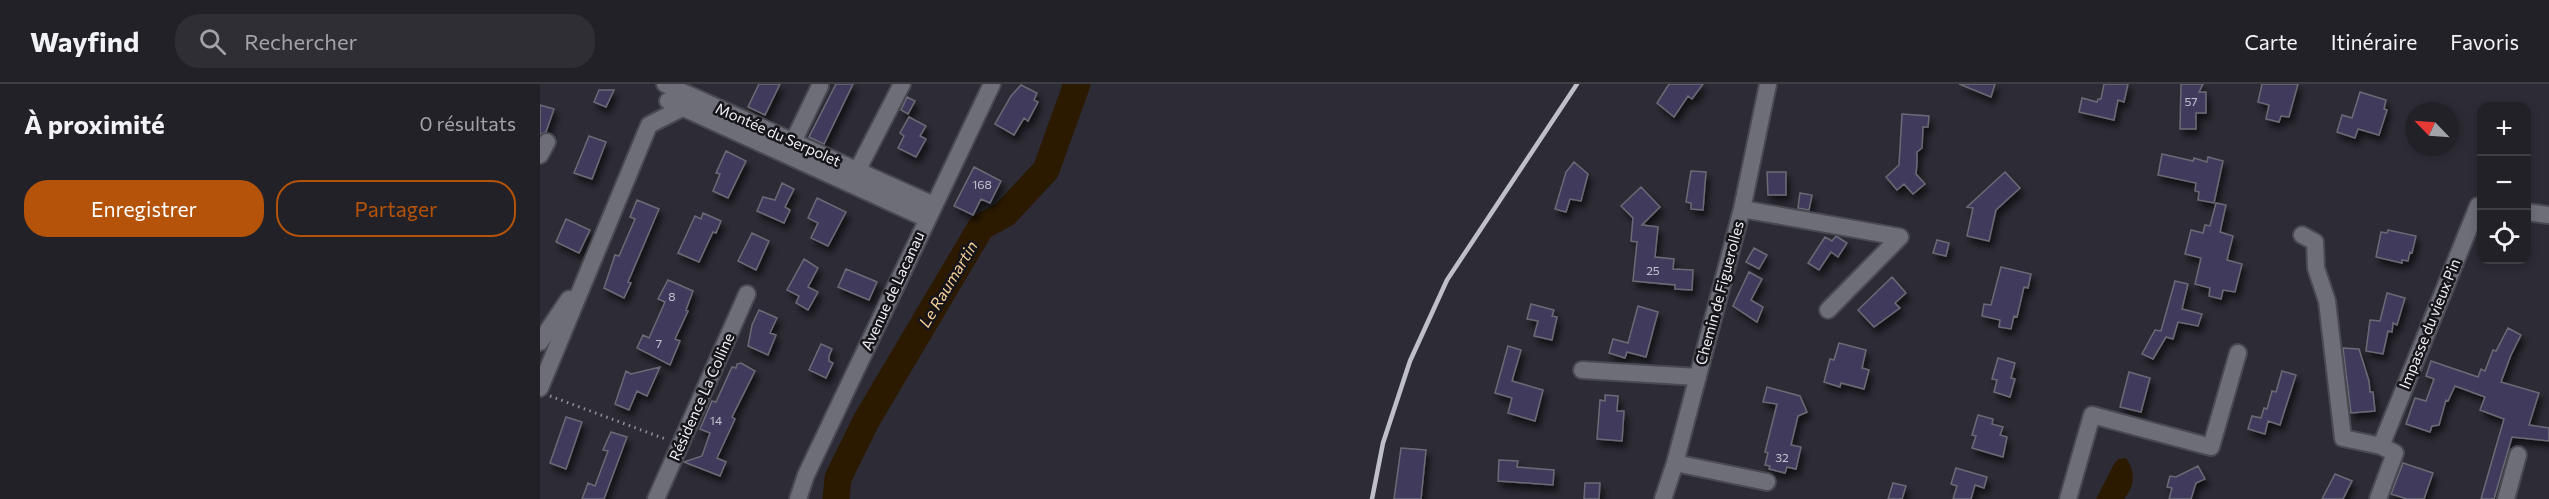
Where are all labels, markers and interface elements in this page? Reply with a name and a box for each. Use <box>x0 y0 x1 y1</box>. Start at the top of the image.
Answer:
search box <box>175 14 595 68</box>
text: Wayfind <box>30 24 139 58</box>
icon: search <box>196 25 229 58</box>
text: Rechercher <box>244 28 357 55</box>
text: Carte <box>2244 29 2298 54</box>
text: Itinéraire <box>2331 29 2417 54</box>
text: Favoris <box>2450 29 2519 54</box>
house number: 57 <box>2184 94 2198 108</box>
street label: Montée du Serpolet <box>713 98 844 170</box>
north arrow <box>2405 102 2459 156</box>
map controls <box>2477 102 2531 264</box>
button: + <box>2477 102 2531 156</box>
text: À proximité <box>24 108 165 139</box>
text: 0 résultats <box>420 111 516 135</box>
button: − <box>2477 156 2531 210</box>
house number: 168 <box>972 177 992 191</box>
button: Enregistrer <box>24 180 264 237</box>
button: Partager <box>276 180 516 237</box>
button: locate <box>2477 210 2531 264</box>
street label: Chemin de Figuerolles <box>1691 218 1747 367</box>
street label: Avenue de Lacanau <box>857 228 927 353</box>
water label: Le Raumartin <box>914 237 981 330</box>
street label: Impasse du vieux Pin <box>2395 256 2463 391</box>
house number: 25 <box>1646 263 1660 277</box>
house number: 8 <box>668 289 676 303</box>
street label: Résidence La Colline <box>665 330 737 463</box>
house number: 7 <box>656 336 662 350</box>
house number: 14 <box>710 413 722 427</box>
house number: 32 <box>1775 450 1789 464</box>

